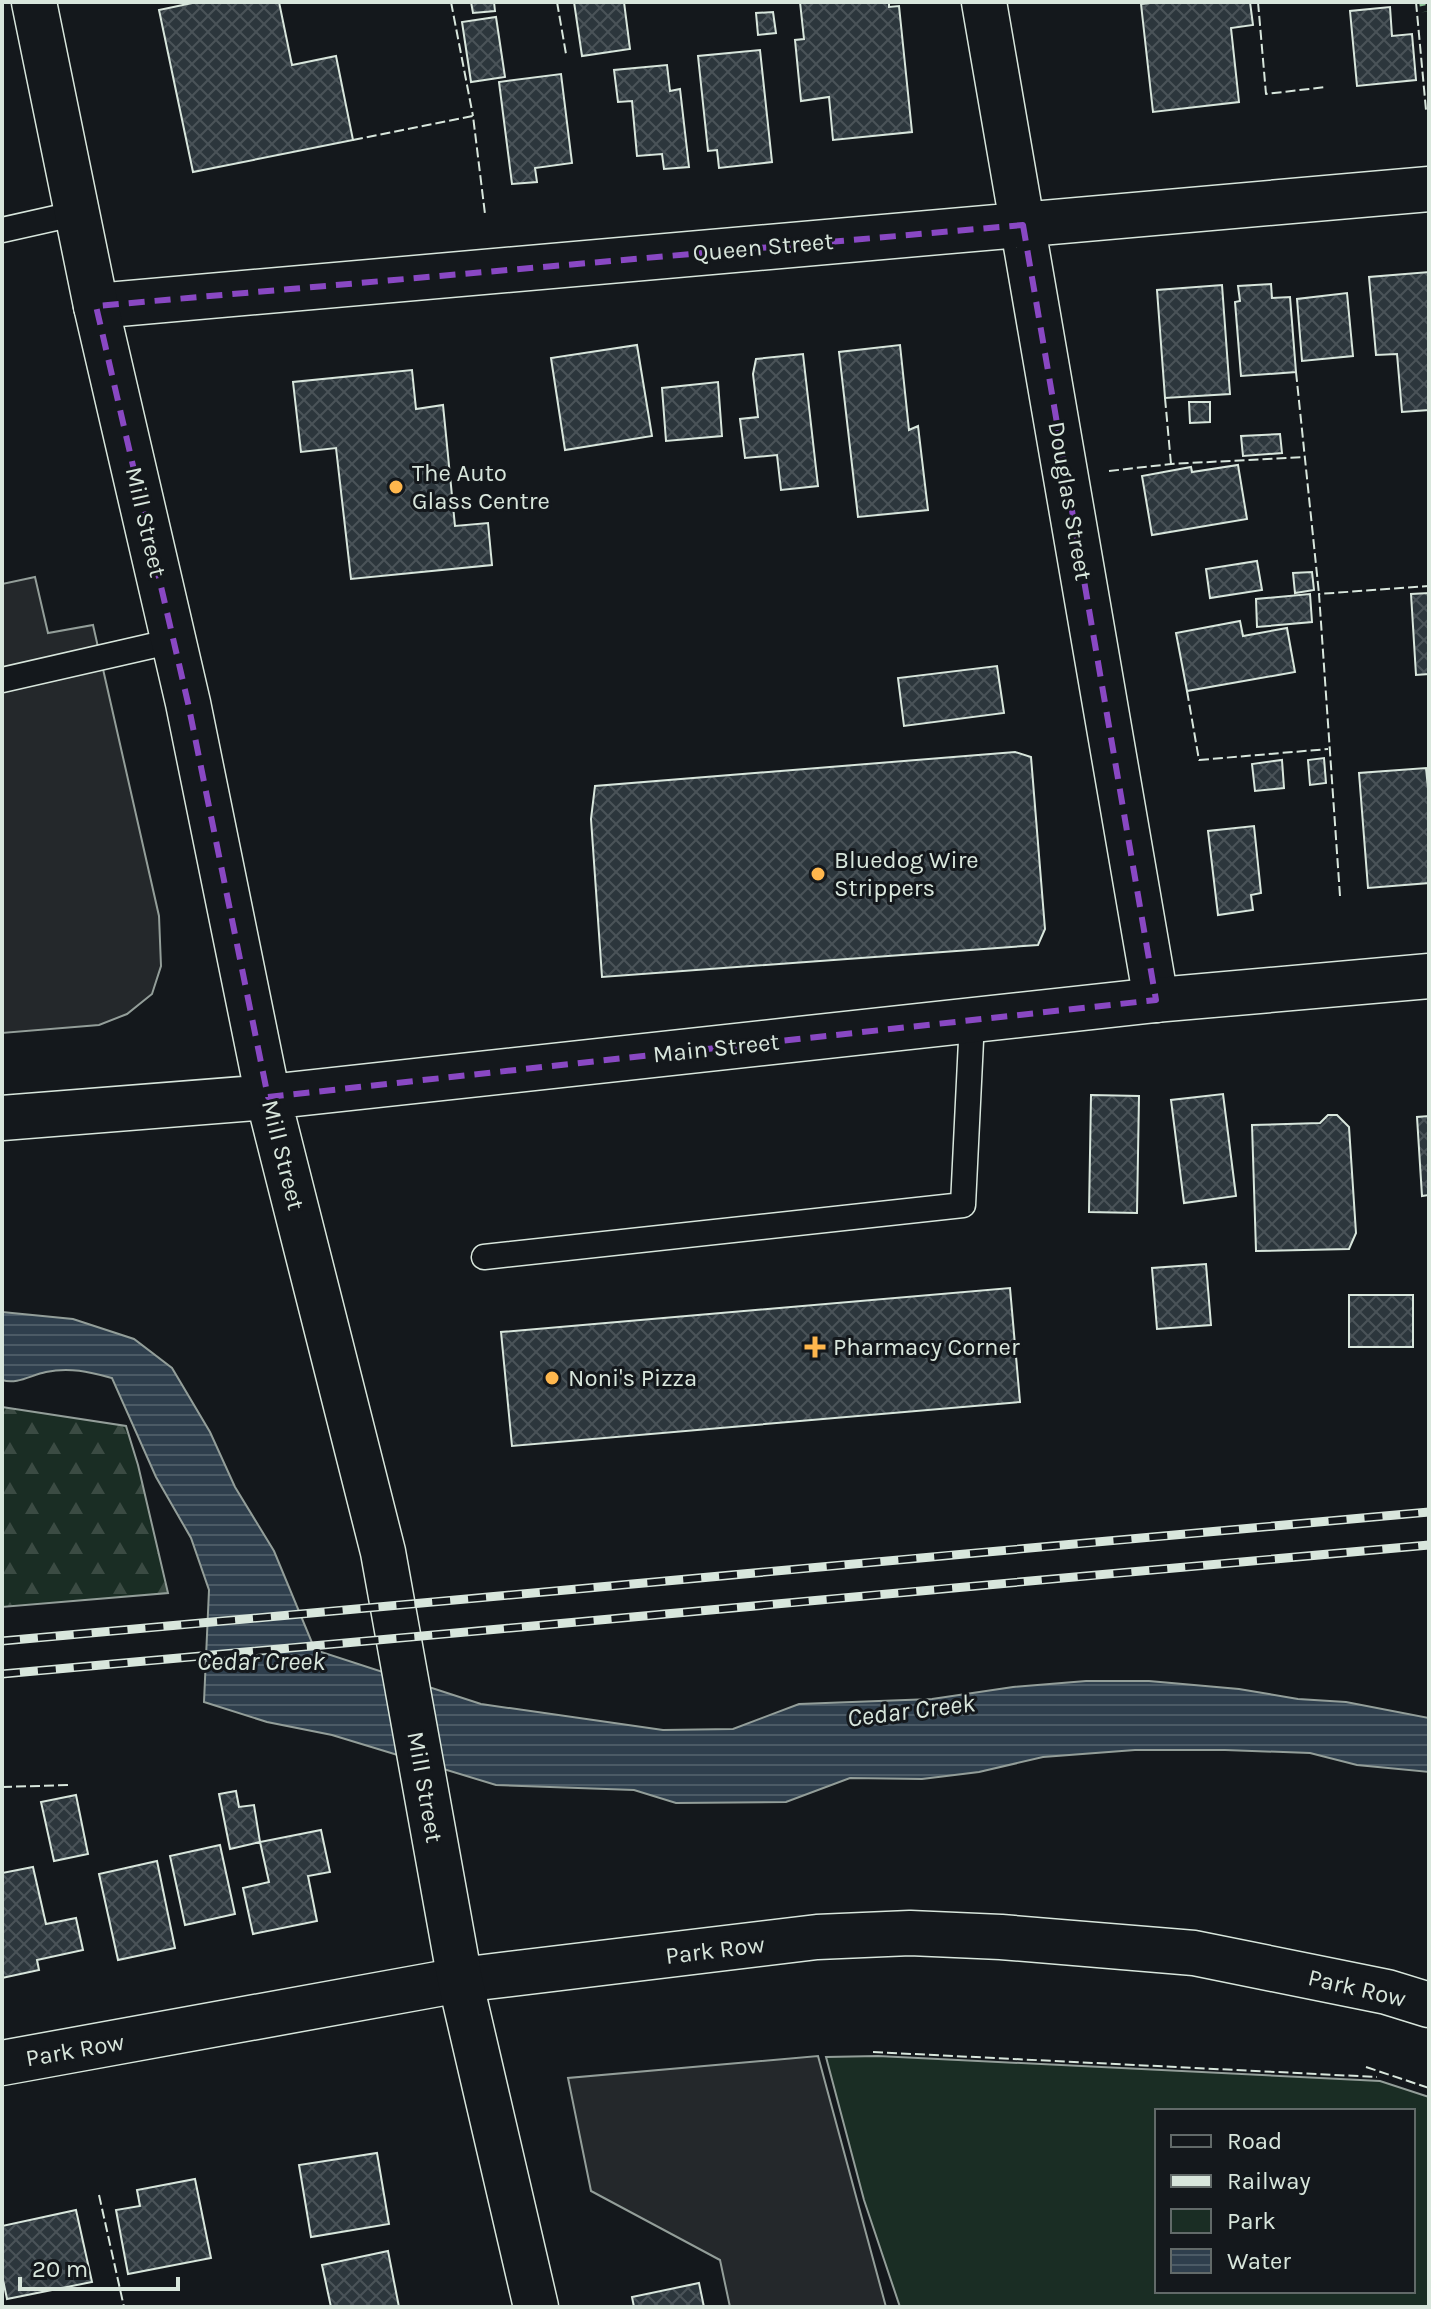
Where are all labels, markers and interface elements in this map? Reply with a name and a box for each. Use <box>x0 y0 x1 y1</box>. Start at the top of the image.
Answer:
street label: Queen Street <box>692 227 834 267</box>
street label: Douglas Street <box>1042 419 1098 583</box>
place label: The Auto Glass Centre <box>412 459 550 515</box>
street label: Mill Street <box>120 464 172 580</box>
marker: The Auto Glass Centre <box>387 478 405 496</box>
place label: Bluedog Wire Strippers <box>834 846 979 902</box>
marker: Bluedog Wire Strippers <box>809 865 827 883</box>
street label: Main Street <box>652 1027 780 1069</box>
street label: Mill Street <box>256 1097 310 1213</box>
place label: Pharmacy Corner <box>833 1333 1020 1361</box>
marker: Pharmacy Corner <box>804 1336 826 1358</box>
place label: Noni's Pizza <box>568 1364 697 1392</box>
marker: Noni's Pizza <box>543 1369 561 1387</box>
water label: Cedar Creek <box>197 1646 326 1677</box>
water label: Cedar Creek <box>845 1687 977 1734</box>
street label: Mill Street <box>401 1729 449 1845</box>
street label: Park Row <box>664 1930 766 1970</box>
street label: Park Row <box>1305 1963 1409 2013</box>
street label: Park Row <box>24 2028 126 2072</box>
legend <box>1155 2109 1415 2293</box>
text: Road <box>1227 2127 1282 2155</box>
text: Railway <box>1227 2167 1311 2195</box>
text: Park <box>1227 2207 1276 2235</box>
scale bar <box>20 2241 178 2291</box>
text: Water <box>1227 2247 1291 2275</box>
text: 20 m <box>32 2255 88 2283</box>

